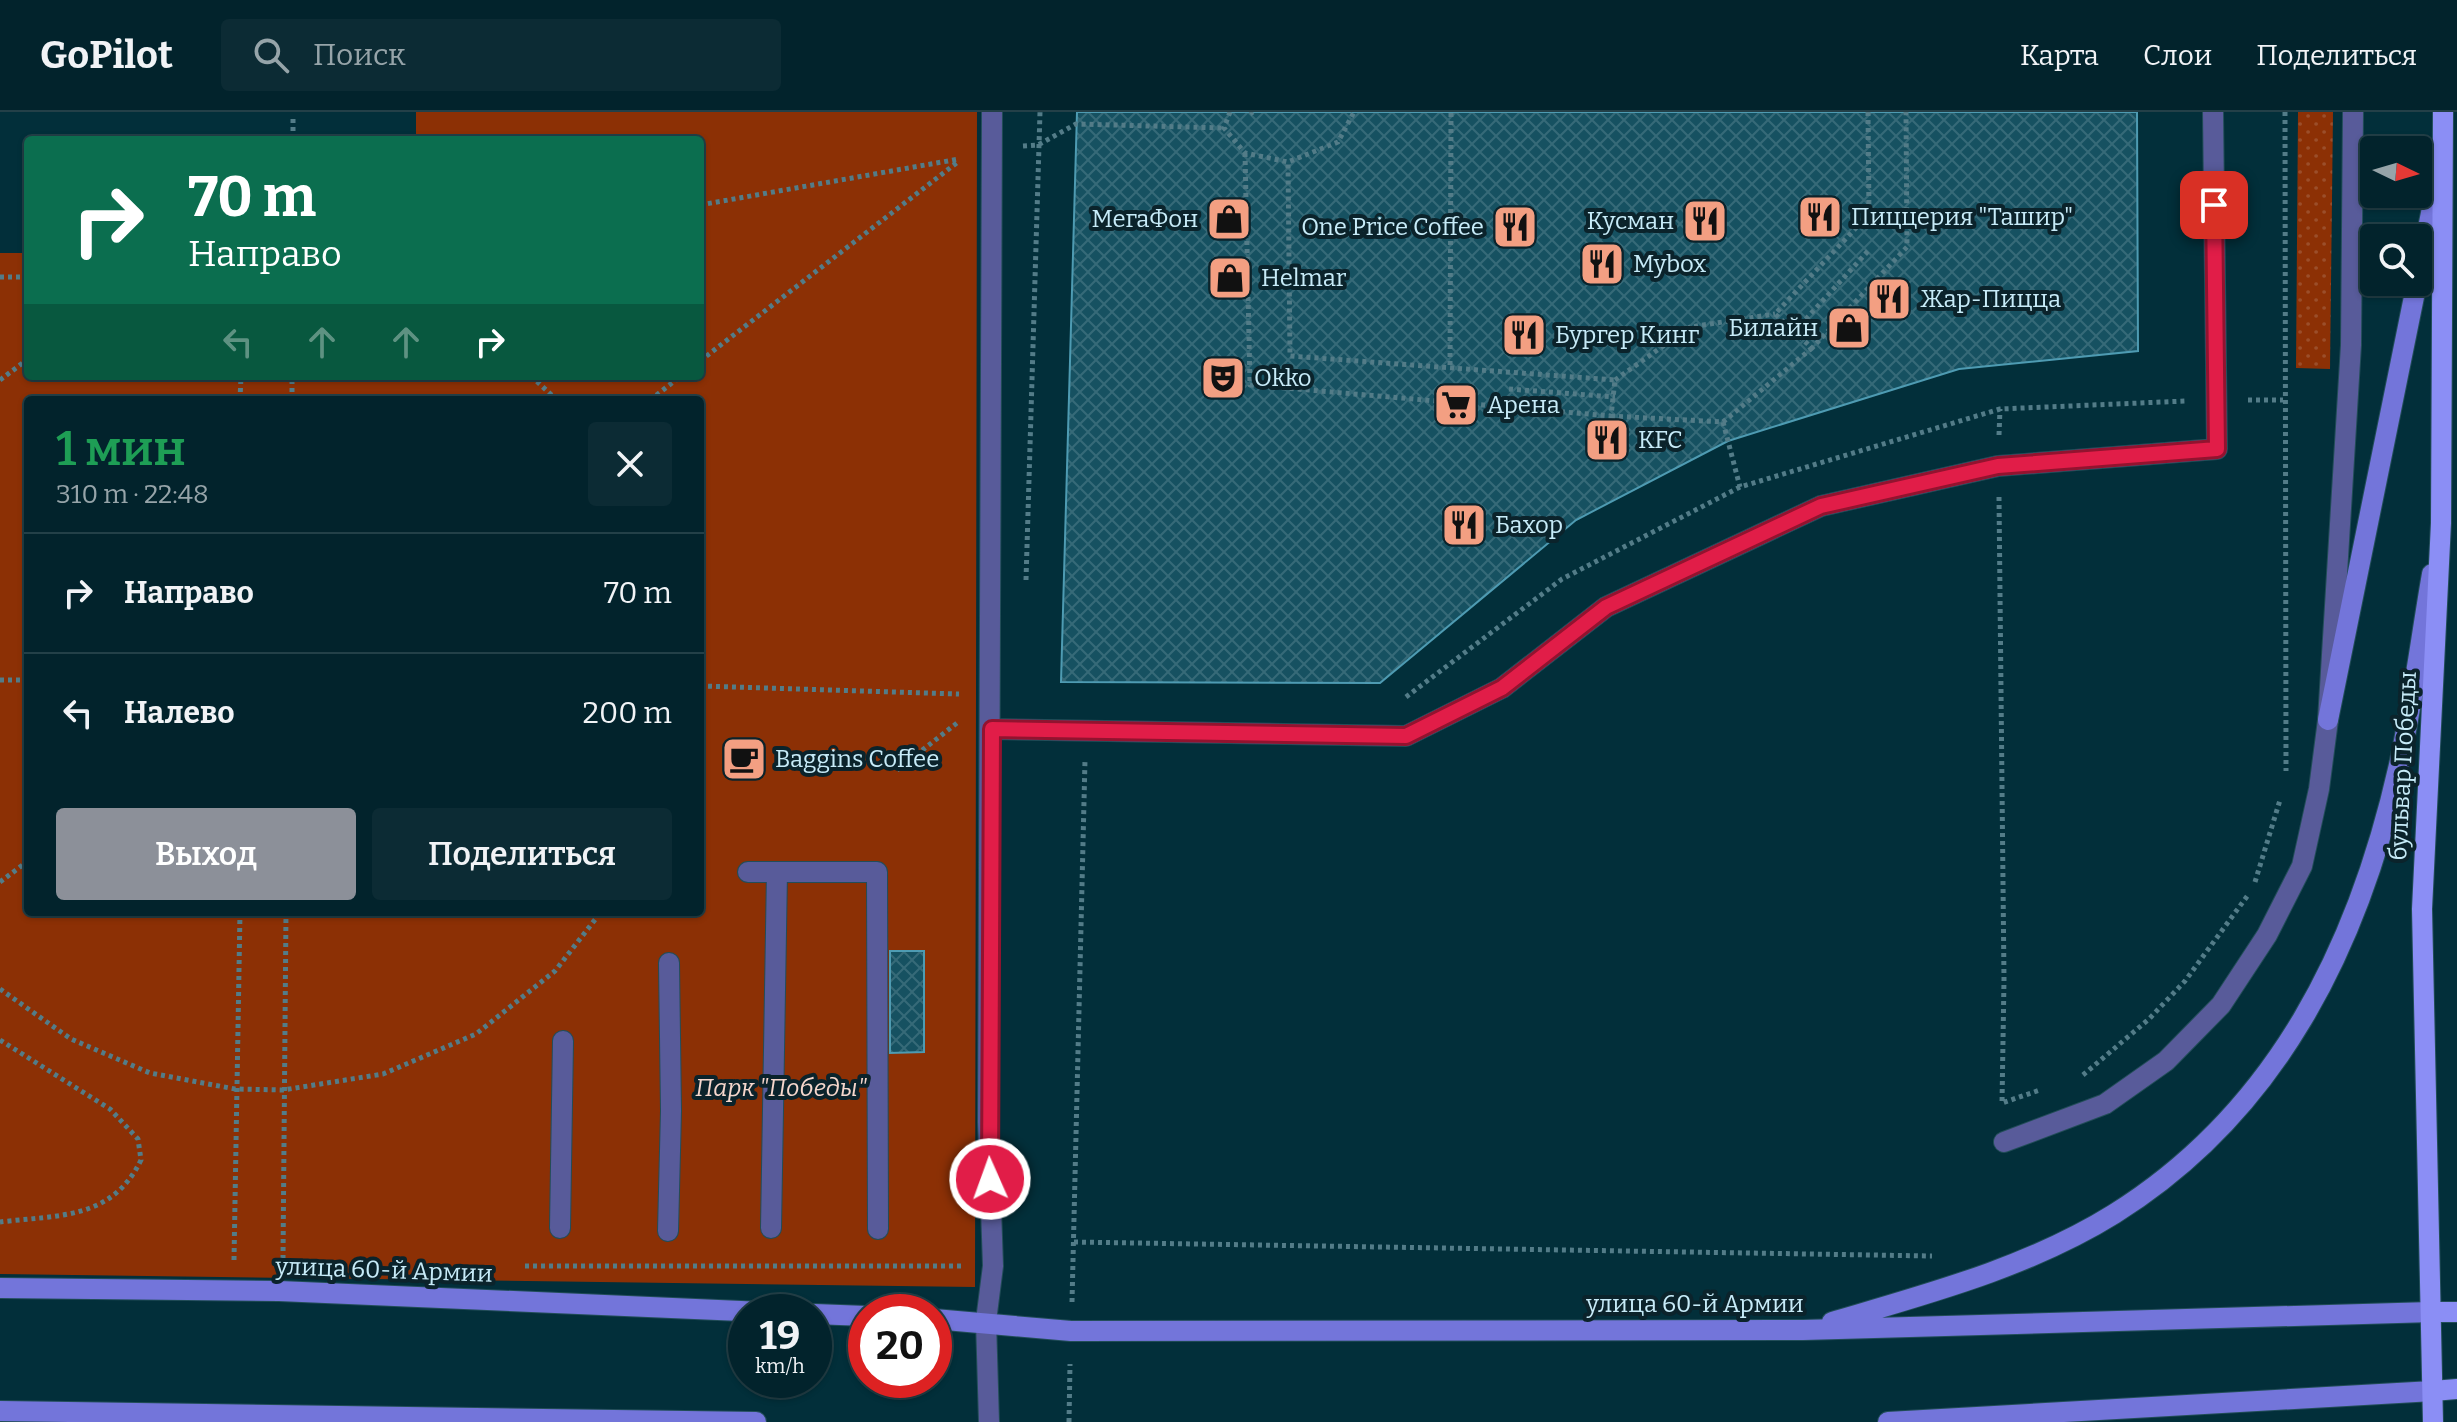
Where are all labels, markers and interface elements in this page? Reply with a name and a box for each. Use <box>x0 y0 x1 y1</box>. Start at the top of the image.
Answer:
search box <box>221 19 781 91</box>
text: GoPilot <box>40 32 173 78</box>
icon: search <box>249 33 293 77</box>
text: Поиск <box>313 37 406 73</box>
text: Карта <box>2020 39 2099 72</box>
text: Слои <box>2143 39 2212 72</box>
text: Поделиться <box>2256 39 2417 72</box>
north arrow <box>2360 136 2432 208</box>
map controls <box>2360 136 2432 296</box>
text: 70 m <box>188 164 316 231</box>
icon: right <box>56 168 160 272</box>
pin <box>2180 171 2248 239</box>
icon: arrive <box>2192 183 2236 227</box>
restaurant icon: Пиццерия "Ташир" <box>1796 193 1844 241</box>
shop icon: МегаФон <box>1205 195 1253 243</box>
restaurant icon: Кусман <box>1681 197 1729 245</box>
restaurant icon: One Price Coffee <box>1491 203 1539 251</box>
place label: Пиццерия "Ташир" <box>1851 203 2073 231</box>
place label: МегаФон <box>1091 205 1198 233</box>
place label: Кусман <box>1587 207 1674 235</box>
place label: One Price Coffee <box>1301 213 1484 241</box>
button: search <box>2360 224 2432 296</box>
text: Направо <box>188 232 342 276</box>
restaurant icon: Mybox <box>1578 240 1626 288</box>
place label: Mybox <box>1633 250 1706 278</box>
shop icon: Helmar <box>1206 254 1254 302</box>
place label: Helmar <box>1261 264 1347 292</box>
restaurant icon: Жар-Пицца <box>1865 275 1913 323</box>
place label: Жар-Пицца <box>1920 285 2061 313</box>
shop icon: Билайн <box>1825 304 1873 352</box>
restaurant icon: Бургер Кинг <box>1500 311 1548 359</box>
place label: Билайн <box>1728 314 1818 342</box>
icon: left <box>216 320 260 364</box>
icon: ahead <box>300 320 344 364</box>
icon: ahead <box>384 320 428 364</box>
icon: right <box>468 320 512 364</box>
place label: Бургер Кинг <box>1555 321 1700 349</box>
theatre icon: Okko <box>1199 354 1247 402</box>
place label: Okko <box>1254 364 1312 392</box>
supermarket icon: Арена <box>1432 381 1480 429</box>
place label: Арена <box>1487 391 1560 419</box>
restaurant icon: KFC <box>1583 416 1631 464</box>
text: 1 мин <box>56 420 186 478</box>
button: close <box>588 422 672 506</box>
place label: KFC <box>1638 426 1683 454</box>
text: 310 m · 22:48 <box>56 479 209 510</box>
restaurant icon: Бахор <box>1440 501 1488 549</box>
place label: Бахор <box>1495 511 1563 539</box>
icon: right <box>56 571 100 615</box>
text: Направо <box>124 575 254 611</box>
text: 70 m <box>604 575 672 611</box>
street label: бульвар Победы <box>2384 671 2422 861</box>
icon: left <box>56 691 100 735</box>
text: Налево <box>124 695 235 731</box>
text: 200 m <box>583 695 672 731</box>
cafe icon: Baggins Coffee <box>720 735 768 783</box>
place label: Baggins Coffee <box>775 745 939 773</box>
button: Выход <box>56 808 356 900</box>
button: Поделиться <box>372 808 672 900</box>
park label: Парк "Победы" <box>695 1074 868 1102</box>
position arrow <box>948 1137 1032 1221</box>
street label: улица 60-й Армии <box>274 1252 493 1288</box>
street label: улица 60-й Армии <box>1585 1290 1804 1318</box>
speed limit sign: 20 <box>848 1294 952 1398</box>
text: 19 <box>760 1312 800 1360</box>
text: km/h <box>755 1354 805 1378</box>

